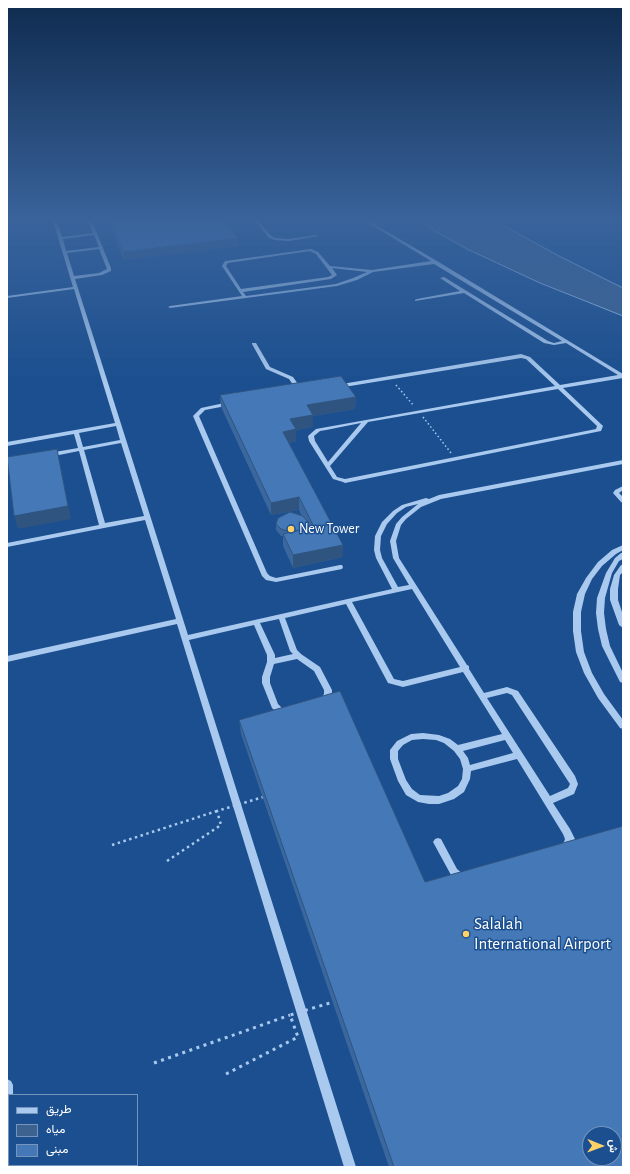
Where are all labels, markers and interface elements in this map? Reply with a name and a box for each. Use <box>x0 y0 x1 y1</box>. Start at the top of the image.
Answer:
place label: New Tower <box>299 521 359 537</box>
marker: New Tower <box>286 524 296 534</box>
place label: Salalah International Airport <box>474 914 611 954</box>
marker: Salalah International Airport <box>461 929 471 939</box>
legend <box>8 1094 138 1166</box>
text: طريق <box>46 1103 71 1115</box>
text: مياه <box>46 1123 65 1135</box>
north arrow <box>582 1126 622 1166</box>
text: ش <box>608 1139 619 1153</box>
text: مبنى <box>46 1143 68 1155</box>

